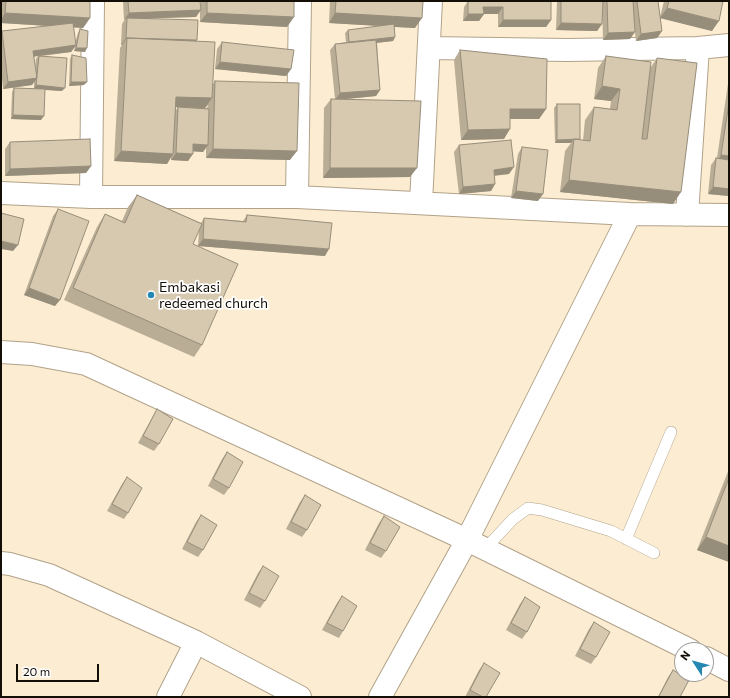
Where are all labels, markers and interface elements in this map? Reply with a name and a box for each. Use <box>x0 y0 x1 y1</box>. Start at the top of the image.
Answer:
place label: Embakasi redeemed church <box>159 279 268 312</box>
marker: Embakasi redeemed church <box>146 290 156 300</box>
north arrow <box>674 642 714 682</box>
text: N <box>677 648 692 662</box>
scale bar <box>18 656 101 682</box>
text: 20 m <box>23 664 50 678</box>

